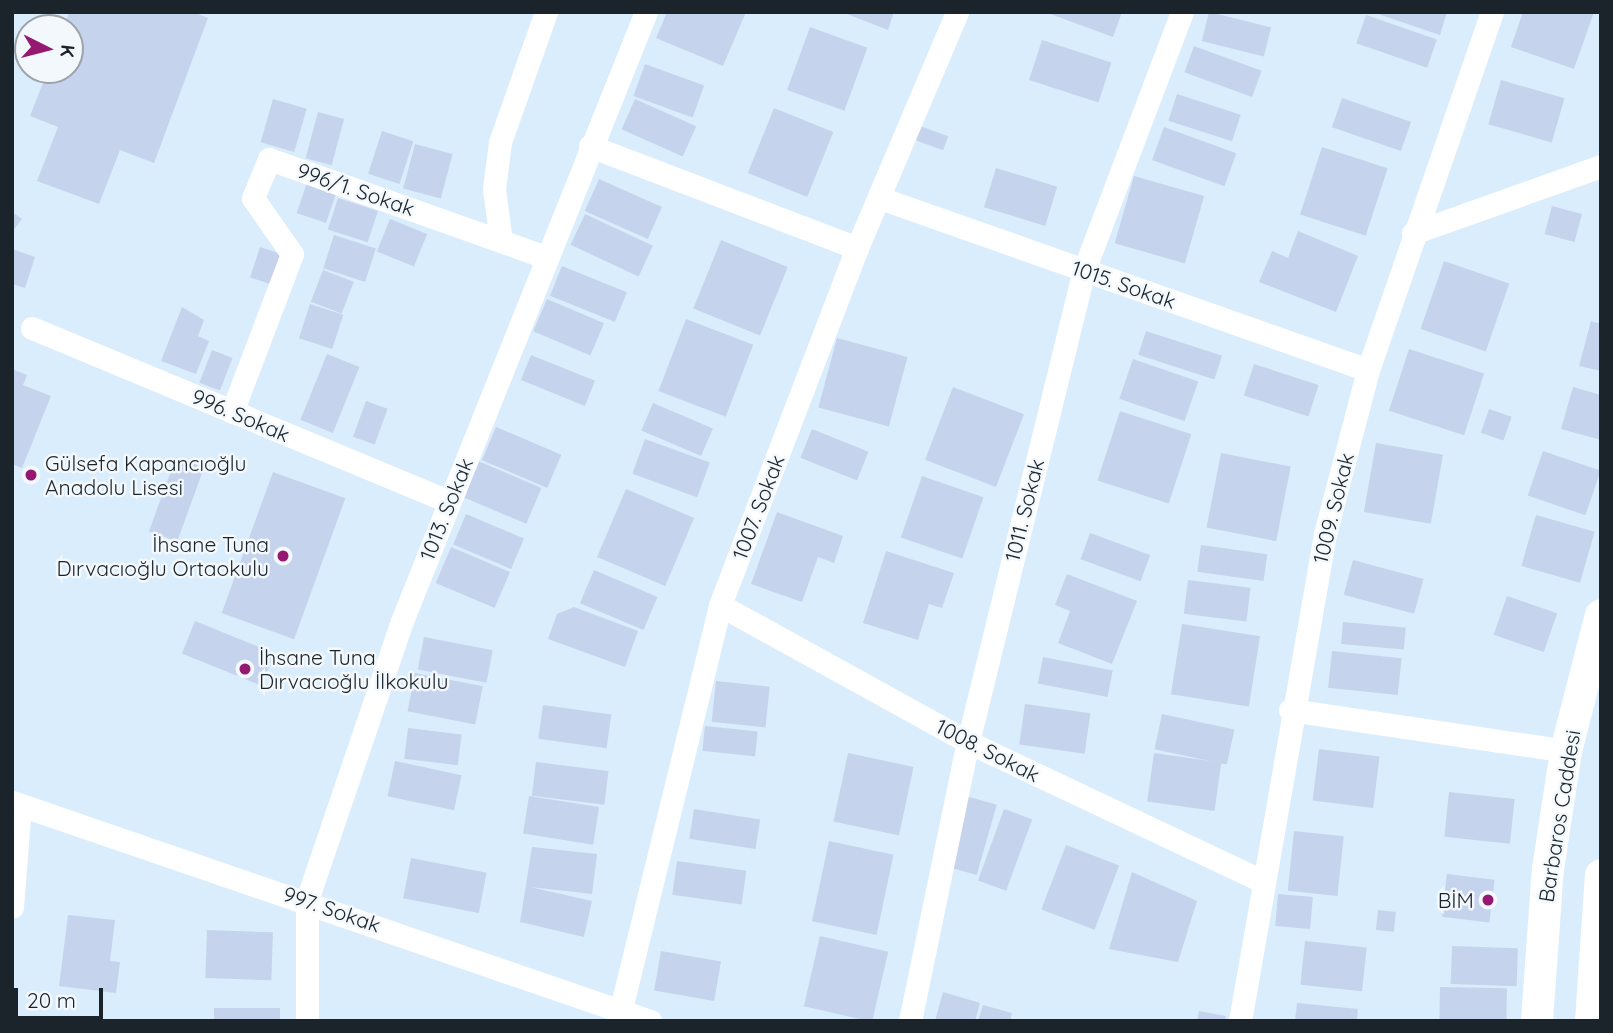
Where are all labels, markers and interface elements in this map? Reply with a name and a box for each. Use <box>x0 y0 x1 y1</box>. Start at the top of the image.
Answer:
north arrow <box>14 14 84 84</box>
text: K <box>55 44 80 58</box>
street label: 996/1. Sokak <box>294 157 418 221</box>
street label: 1015. Sokak <box>1069 254 1179 314</box>
street label: 996. Sokak <box>188 383 294 447</box>
place label: Gülsefa Kapancıoğlu Anadolu Lisesi <box>45 450 246 500</box>
street label: 1009. Sokak <box>1307 450 1359 566</box>
street label: 1007. Sokak <box>726 451 790 563</box>
street label: 1013. Sokak <box>414 454 478 564</box>
street label: 1011. Sokak <box>999 456 1049 564</box>
marker: Gülsefa Kapancıoğlu Anadolu Lisesi <box>23 467 39 483</box>
place label: İhsane Tuna Dırvacıoğlu Ortaokulu <box>56 531 269 581</box>
marker: İhsane Tuna Dırvacıoğlu Ortaokulu <box>275 548 291 564</box>
place label: İhsane Tuna Dırvacıoğlu İlkokulu <box>259 644 448 694</box>
marker: İhsane Tuna Dırvacıoğlu İlkokulu <box>237 661 253 677</box>
street label: 1008. Sokak <box>932 713 1044 787</box>
street label: Barbaros Caddesi <box>1533 728 1585 904</box>
street label: 997. Sokak <box>280 881 384 937</box>
place label: BİM <box>1438 887 1474 913</box>
marker: BİM <box>1480 892 1496 908</box>
scale bar <box>18 974 107 1018</box>
text: 20 m <box>27 987 76 1013</box>

